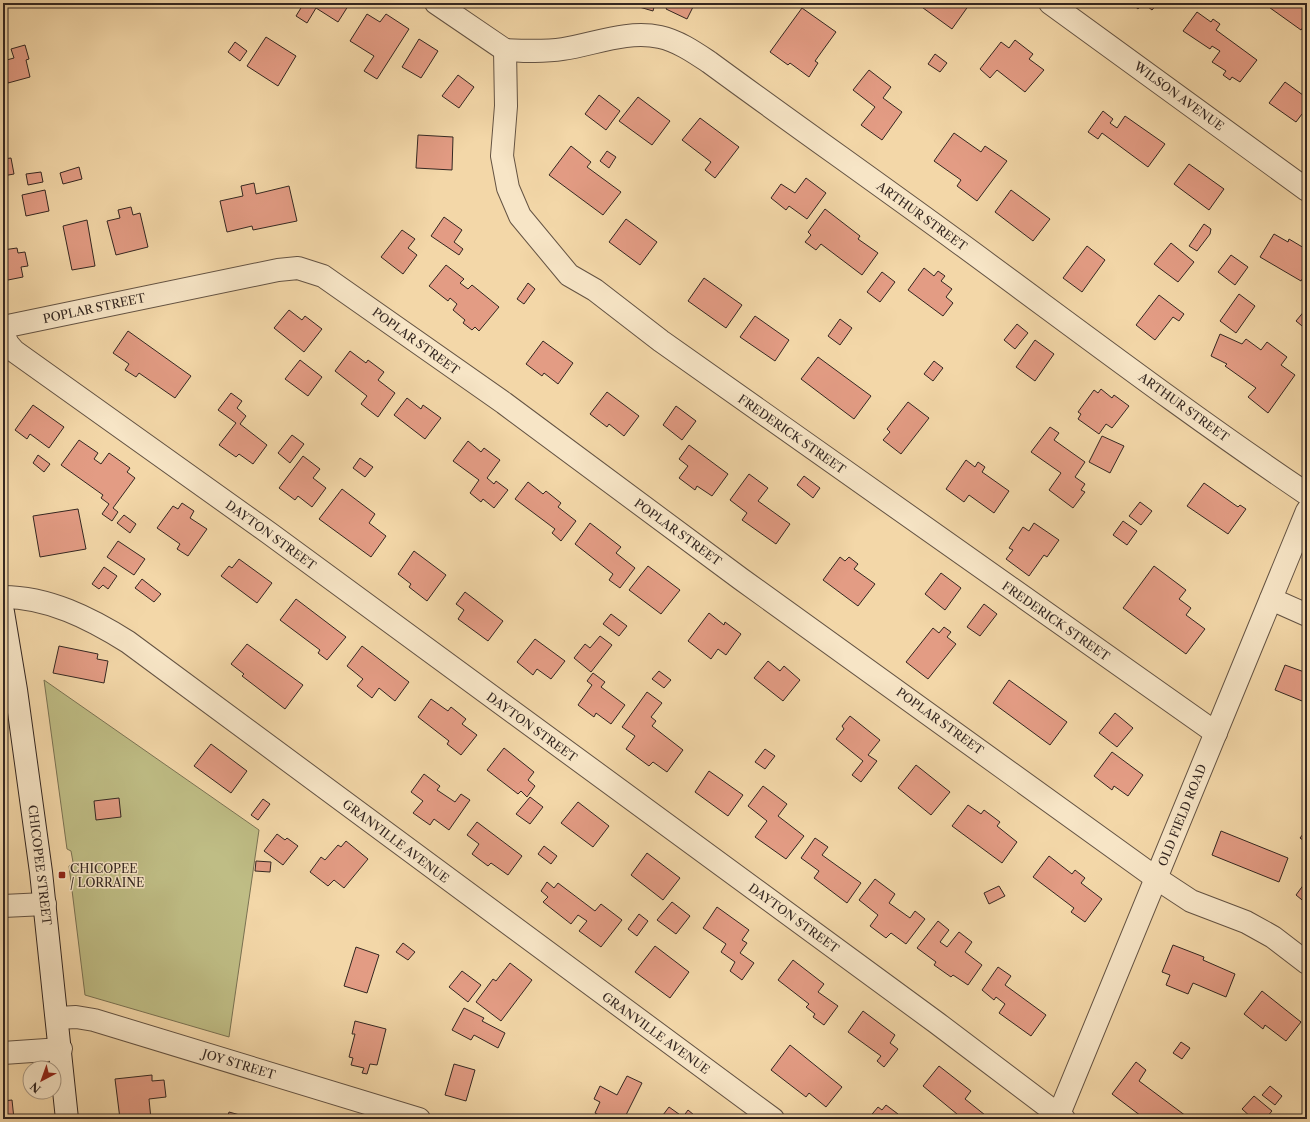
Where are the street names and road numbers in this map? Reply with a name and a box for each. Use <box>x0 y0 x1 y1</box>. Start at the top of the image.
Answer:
street label: WILSON AVENUE <box>1130 58 1227 134</box>
street label: ARTHUR STREET <box>873 178 970 254</box>
street label: POPLAR STREET <box>41 290 147 326</box>
street label: POPLAR STREET <box>369 304 463 378</box>
street label: ARTHUR STREET <box>1135 369 1232 445</box>
street label: FREDERICK STREET <box>735 391 849 477</box>
street label: POPLAR STREET <box>631 495 725 569</box>
street label: DAYTON STREET <box>223 497 319 573</box>
street label: FREDERICK STREET <box>999 578 1113 664</box>
street label: POPLAR STREET <box>893 684 987 758</box>
street label: DAYTON STREET <box>484 689 580 765</box>
street label: OLD FIELD ROAD <box>1155 761 1209 868</box>
street label: GRANVILLE AVENUE <box>340 796 452 886</box>
street label: CHICOPEE STREET <box>25 804 55 926</box>
street label: DAYTON STREET <box>746 880 842 956</box>
street label: GRANVILLE AVENUE <box>599 989 713 1077</box>
street label: JOY STREET <box>199 1045 277 1082</box>

